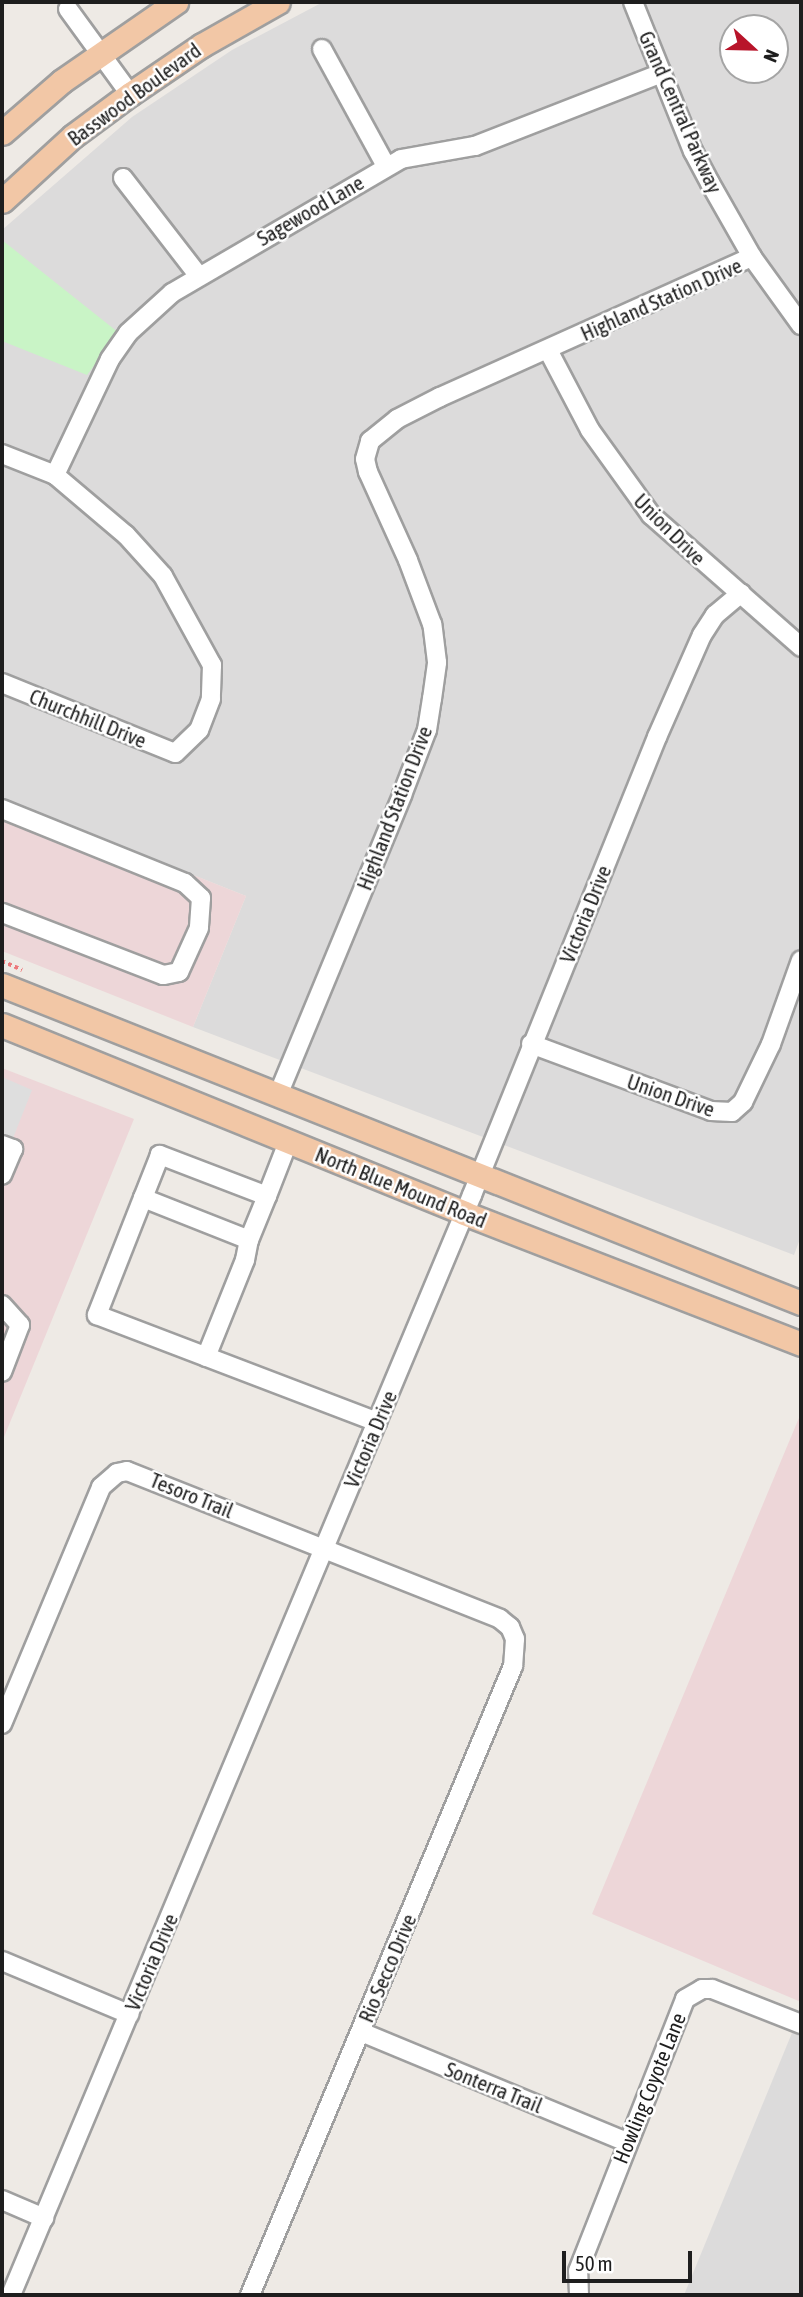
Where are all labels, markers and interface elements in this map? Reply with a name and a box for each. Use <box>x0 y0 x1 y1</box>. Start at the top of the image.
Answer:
north arrow <box>719 14 789 84</box>
street label: Grand Central Parkway <box>634 27 728 197</box>
street label: Basswood Boulevard <box>63 37 205 151</box>
text: N <box>759 47 784 65</box>
street label: Sagewood Lane <box>252 169 368 251</box>
street label: Highland Station Drive <box>576 252 746 346</box>
street label: Union Drive <box>629 488 711 570</box>
street label: Churchhill Drive <box>26 683 150 753</box>
street label: Highland Station Drive <box>351 722 437 894</box>
street label: Victoria Drive <box>554 862 616 966</box>
street label: Union Drive <box>624 1068 718 1122</box>
street label: North Blue Mound Road <box>312 1141 490 1233</box>
street label: Victoria Drive <box>338 1387 402 1491</box>
street label: Tesoro Trail <box>147 1467 237 1523</box>
street label: Victoria Drive <box>119 1910 183 2014</box>
street label: Rio Secco Drive <box>353 1910 421 2026</box>
street label: Howling Coyote Lane <box>607 2009 691 2167</box>
street label: Sonterra Trail <box>442 2056 546 2118</box>
scale bar <box>565 2238 694 2282</box>
text: 50 m <box>575 2251 613 2275</box>

